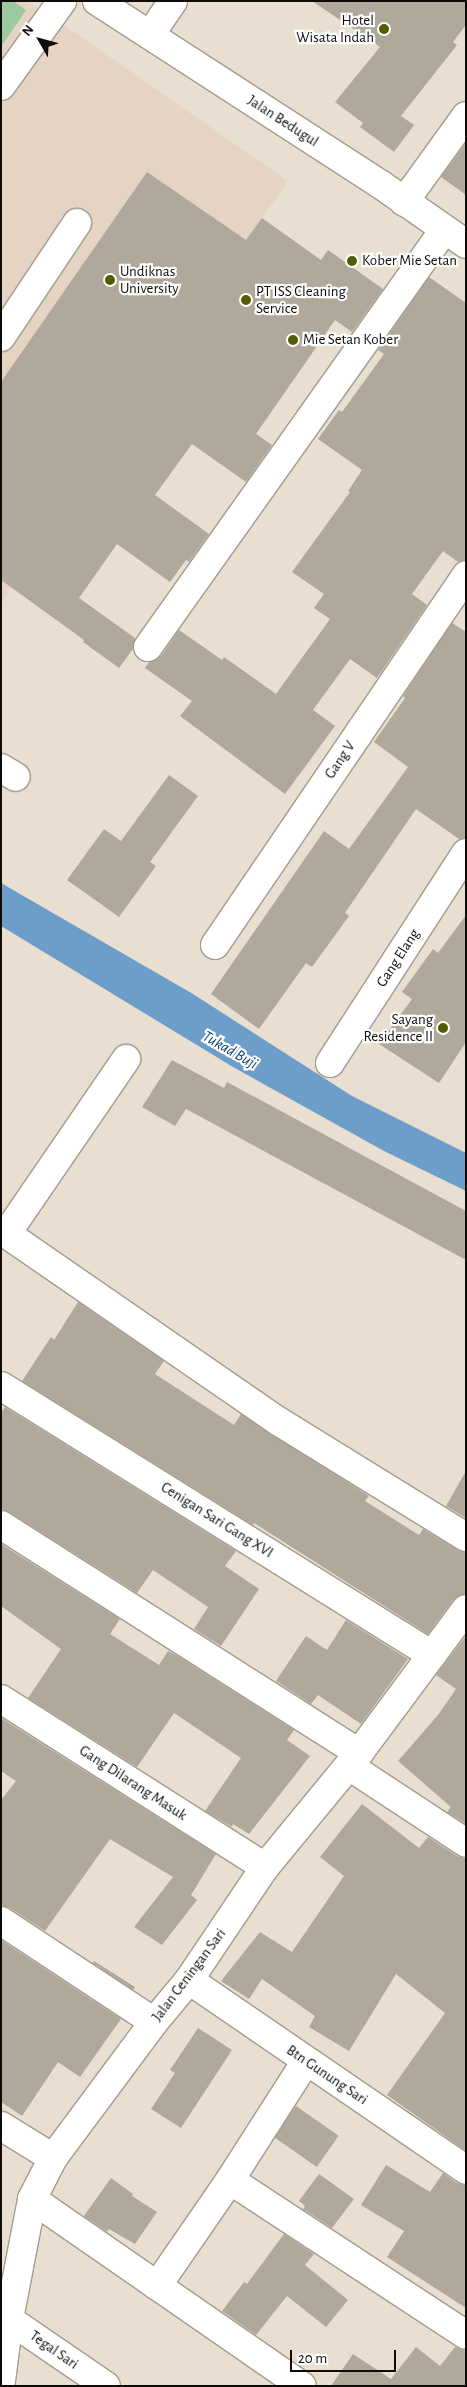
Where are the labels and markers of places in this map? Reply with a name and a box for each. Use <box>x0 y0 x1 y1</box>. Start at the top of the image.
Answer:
place label: Hotel Wisata Indah <box>296 11 374 46</box>
marker: Hotel Wisata Indah <box>378 23 390 35</box>
place label: Kober Mie Setan <box>362 252 457 270</box>
marker: Kober Mie Setan <box>346 255 358 267</box>
place label: Undiknas University <box>120 262 179 297</box>
marker: Undiknas University <box>104 274 116 286</box>
place label: PT ISS Cleaning Service <box>256 282 346 317</box>
marker: PT ISS Cleaning Service <box>240 294 252 306</box>
place label: Mie Setan Kober <box>303 331 398 349</box>
marker: Mie Setan Kober <box>287 334 299 346</box>
place label: Sayang Residence II <box>363 1010 433 1045</box>
marker: Sayang Residence II <box>437 1022 449 1034</box>

